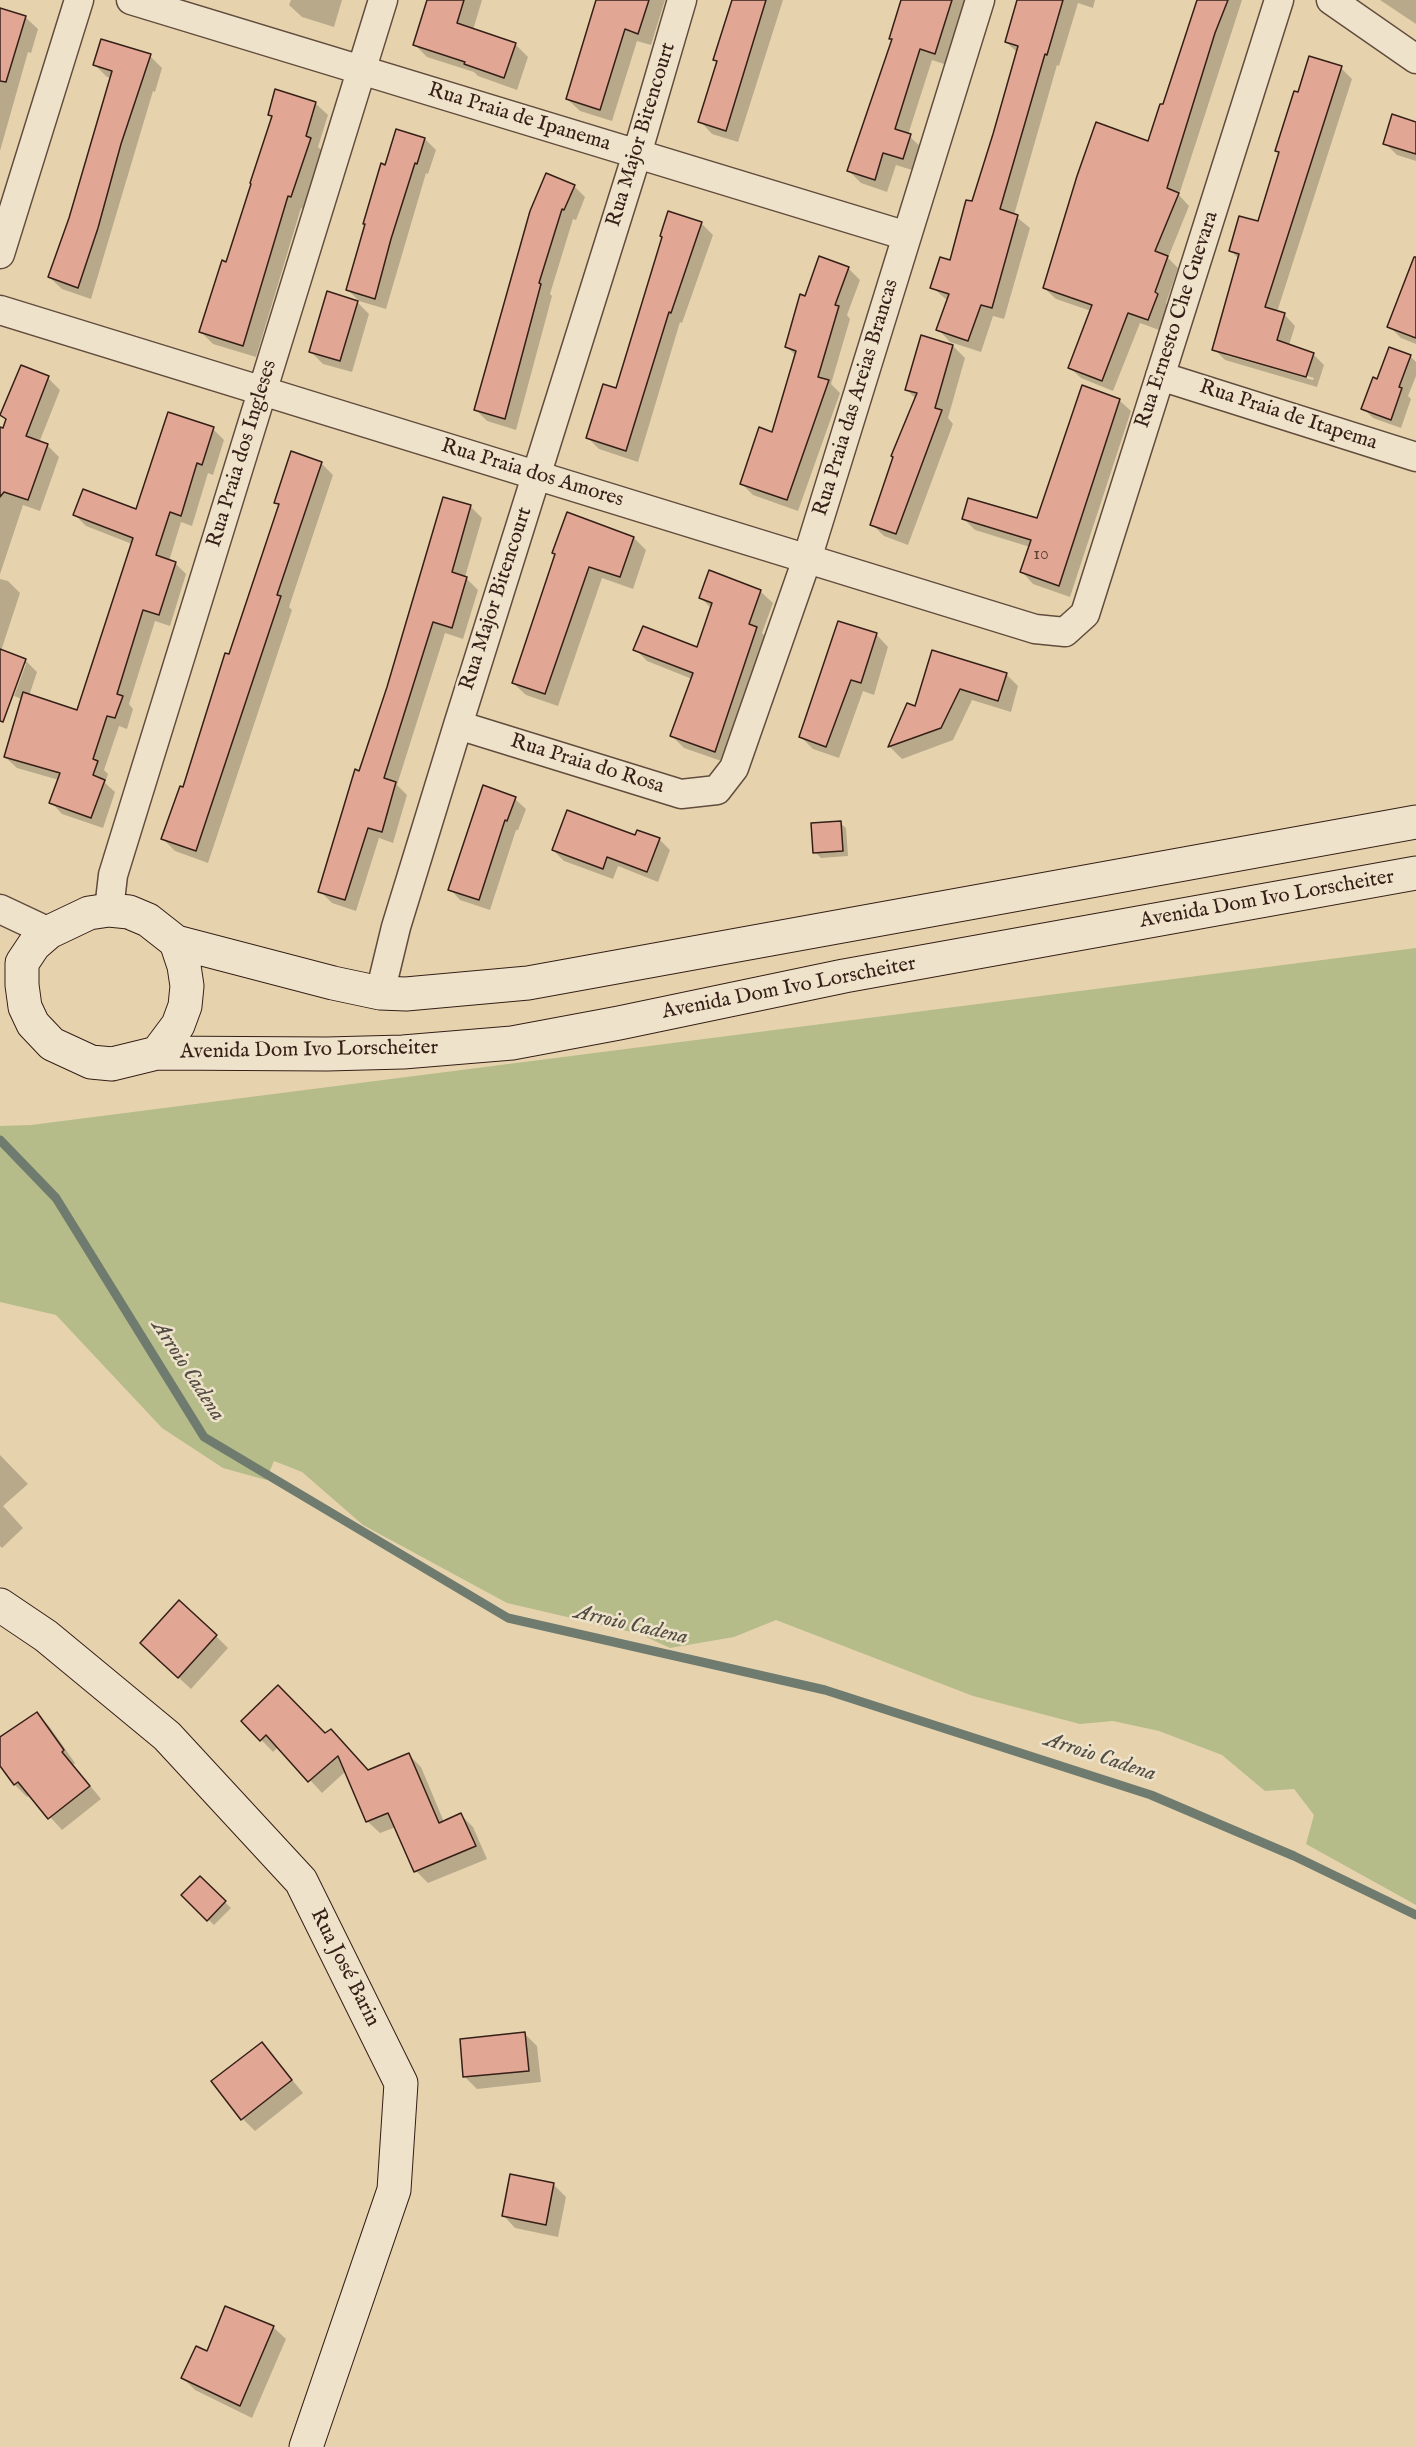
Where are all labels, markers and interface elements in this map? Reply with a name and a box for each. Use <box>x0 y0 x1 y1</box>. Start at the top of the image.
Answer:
street label: Rua Major Bitencourt <box>602 40 682 230</box>
street label: Rua Praia de Ipanema <box>425 78 613 158</box>
street label: Rua Ernesto Che Guevara <box>1131 208 1225 432</box>
street label: Rua Praia das Areias Brancas <box>809 276 905 520</box>
street label: Rua Praia dos Ingleses <box>203 357 283 551</box>
street label: Rua Praia de Itapema <box>1196 375 1380 457</box>
street label: Rua Praia dos Amores <box>438 434 626 514</box>
street label: Rua Major Bitencourt <box>455 504 539 694</box>
house number: 10 <box>1033 544 1049 566</box>
street label: Rua Praia do Rosa <box>507 730 667 800</box>
street label: Avenida Dom Ivo Lorscheiter <box>1138 865 1396 935</box>
street label: Avenida Dom Ivo Lorscheiter <box>660 952 918 1026</box>
street label: Avenida Dom Ivo Lorscheiter <box>180 1036 438 1066</box>
water label: Arroio Cadena <box>144 1315 230 1427</box>
water label: Arroio Cadena <box>572 1600 690 1652</box>
water label: Arroio Cadena <box>1041 1728 1159 1788</box>
street label: Rua José Barin <box>304 1905 384 2031</box>

